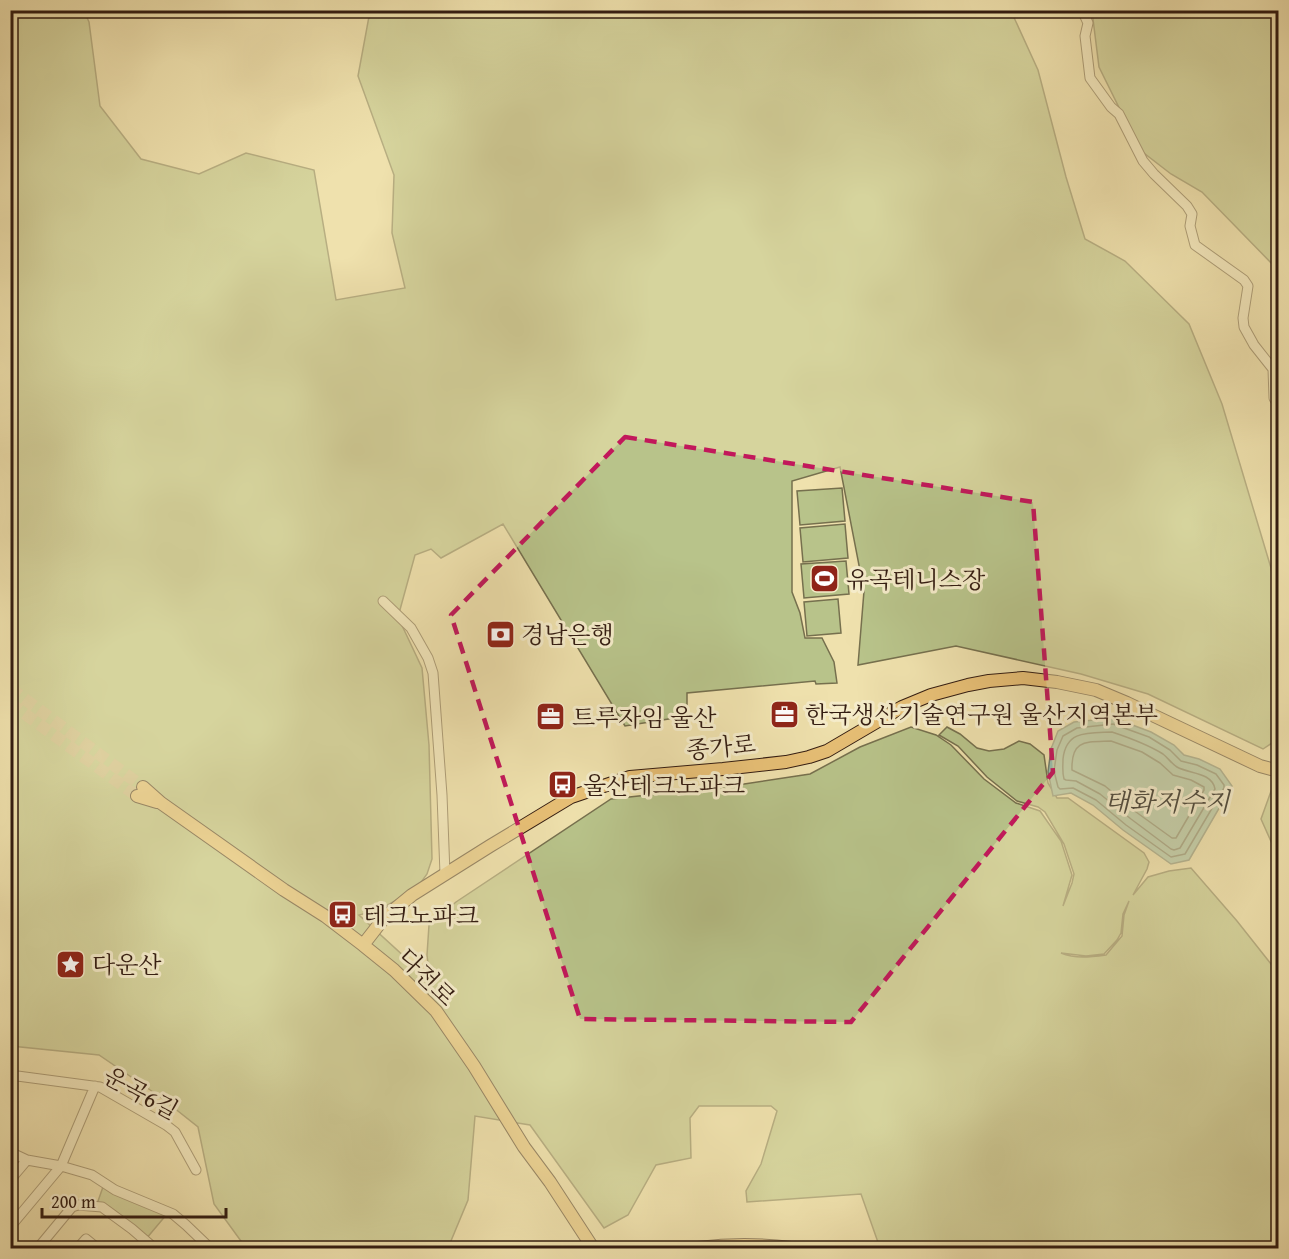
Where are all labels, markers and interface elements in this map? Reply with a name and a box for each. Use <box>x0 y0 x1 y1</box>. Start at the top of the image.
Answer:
place label: 유곡테니스장 <box>846 562 986 597</box>
sports icon: 유곡테니스장 <box>809 563 841 595</box>
place label: 경남은행 <box>521 617 614 652</box>
bank icon: 경남은행 <box>484 618 516 650</box>
place label: 한국생산기술연구원 울산지역본부 <box>805 697 1158 732</box>
office icon: 한국생산기술연구원 울산지역본부 <box>768 698 800 730</box>
place label: 트루자임 울산 <box>572 700 717 735</box>
office icon: 트루자임 울산 <box>535 701 567 733</box>
street label: 종가로 <box>685 726 757 768</box>
place label: 울산테크노파크 <box>583 768 745 803</box>
bus stop icon: 울산테크노파크 <box>546 769 578 801</box>
water label: 태화저수지 <box>1104 782 1232 821</box>
place label: 테크노파크 <box>363 898 479 933</box>
bus stop icon: 테크노파크 <box>326 899 358 931</box>
street label: 다전로 <box>390 940 464 1014</box>
place label: 다운산 <box>92 947 162 982</box>
place icon: 다운산 <box>55 948 87 980</box>
street label: 운곡6길 <box>97 1058 185 1128</box>
scale bar <box>42 1181 226 1219</box>
text: 200 m <box>51 1188 96 1215</box>

